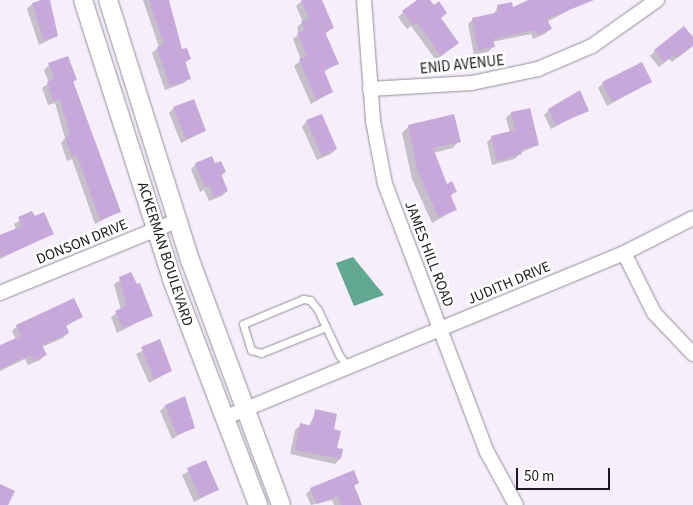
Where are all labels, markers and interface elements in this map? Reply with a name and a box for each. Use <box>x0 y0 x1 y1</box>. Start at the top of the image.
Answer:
street label: ENID AVENUE <box>419 52 505 78</box>
street label: ACKERMAN BOULEVARD <box>133 180 197 328</box>
street label: JAMES HILL ROAD <box>400 198 458 310</box>
street label: DONSON DRIVE <box>34 216 130 268</box>
street label: JUDITH DRIVE <box>465 257 553 309</box>
scale bar <box>518 458 612 490</box>
text: 50 m <box>524 466 554 487</box>

